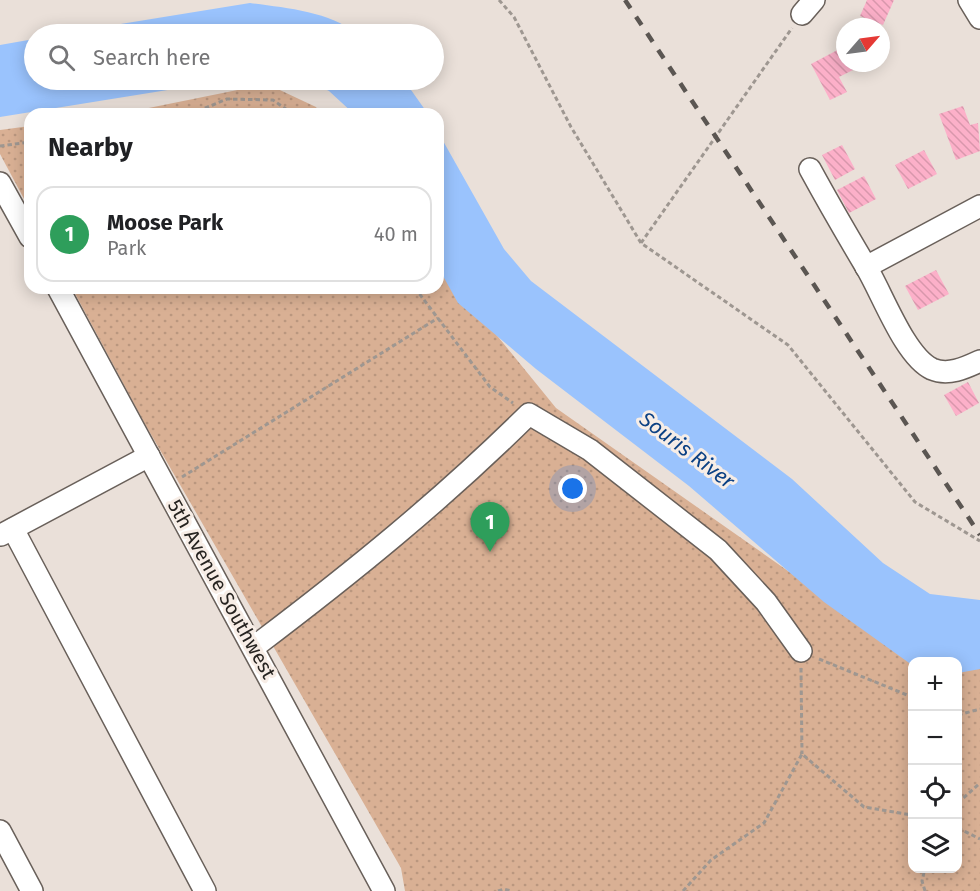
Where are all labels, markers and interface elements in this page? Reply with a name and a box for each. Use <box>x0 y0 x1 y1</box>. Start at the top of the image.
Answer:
north arrow <box>836 18 890 72</box>
search box <box>24 24 444 90</box>
icon: search <box>45 41 78 74</box>
text: Search here <box>93 44 211 71</box>
text: Nearby <box>48 132 133 163</box>
text: Moose Park <box>107 209 223 236</box>
text: 1 <box>65 222 74 246</box>
text: 40 m <box>374 222 418 246</box>
text: Park <box>107 236 146 260</box>
water label: Souris River <box>634 405 740 495</box>
your location <box>558 474 587 503</box>
street label: 5th Avenue Southwest <box>163 495 282 683</box>
pin: 1 <box>470 502 510 552</box>
map controls <box>908 657 962 873</box>
button: + <box>908 657 962 711</box>
button: − <box>908 711 962 765</box>
button: locate <box>908 765 962 819</box>
button: layers <box>908 819 962 873</box>

